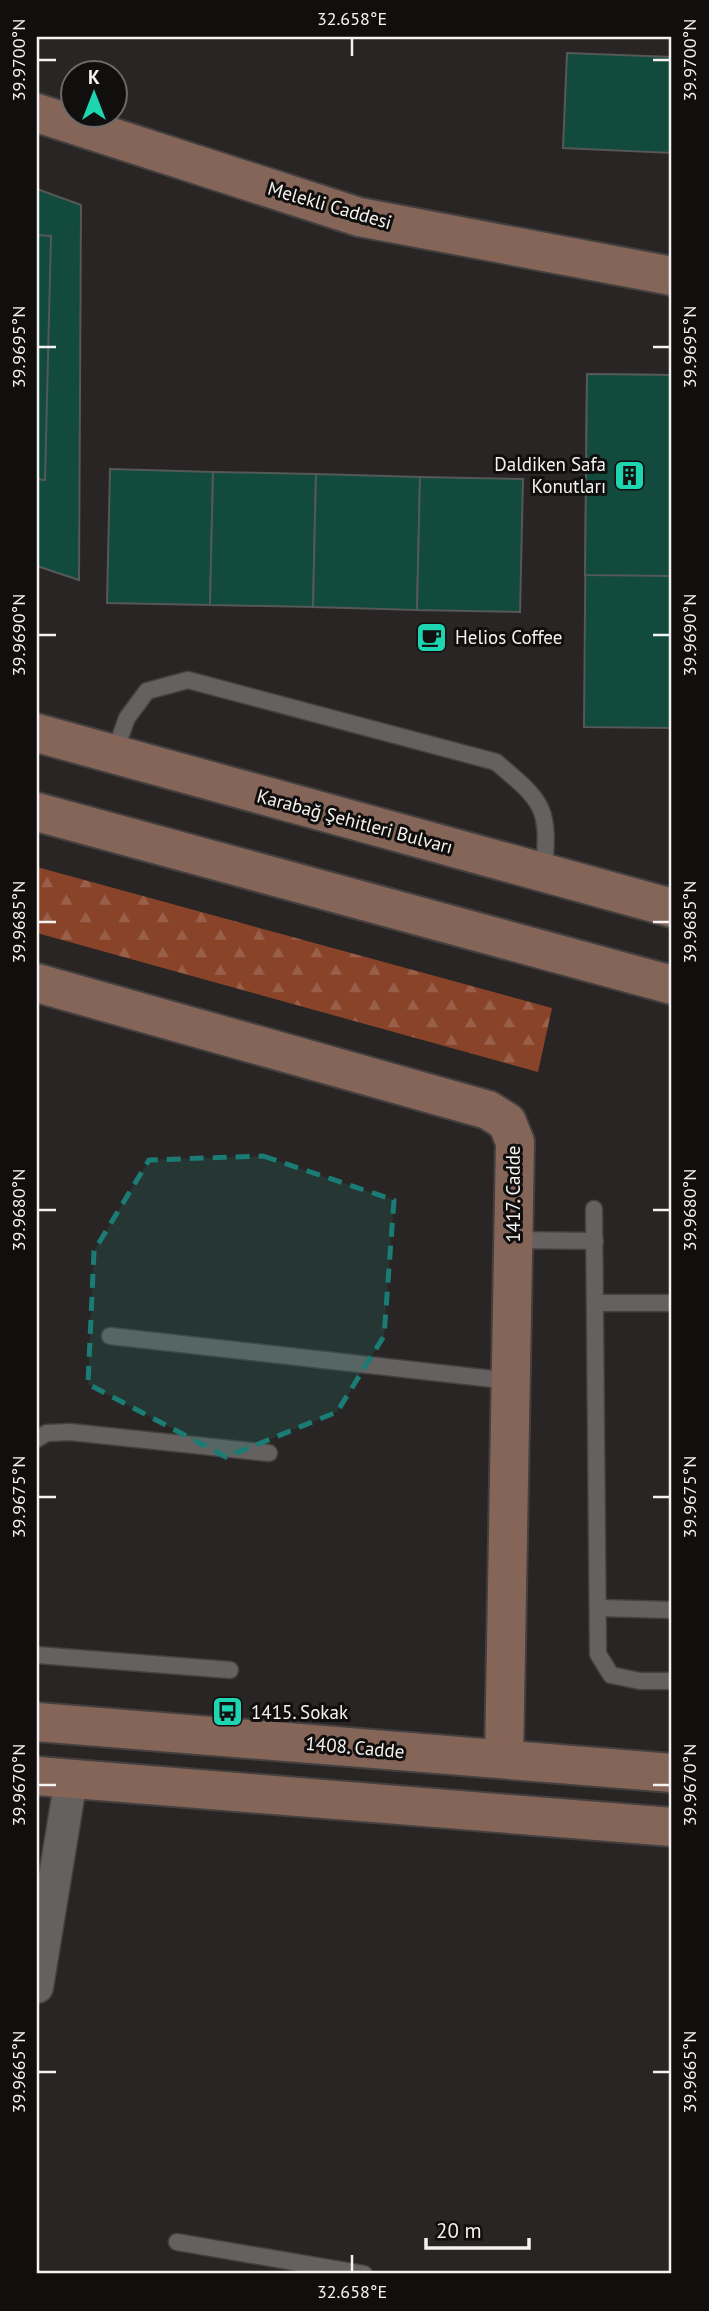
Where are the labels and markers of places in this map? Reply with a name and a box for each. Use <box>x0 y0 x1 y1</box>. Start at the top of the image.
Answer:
place label: Daldiken Safa Konutları <box>494 452 606 498</box>
building icon: Daldiken Safa Konutları <box>612 458 646 492</box>
cafe icon: Helios Coffee <box>415 620 449 654</box>
place label: Helios Coffee <box>455 625 562 649</box>
bus stop icon: 1415. Sokak <box>211 1695 245 1729</box>
place label: 1415. Sokak <box>251 1700 348 1724</box>

